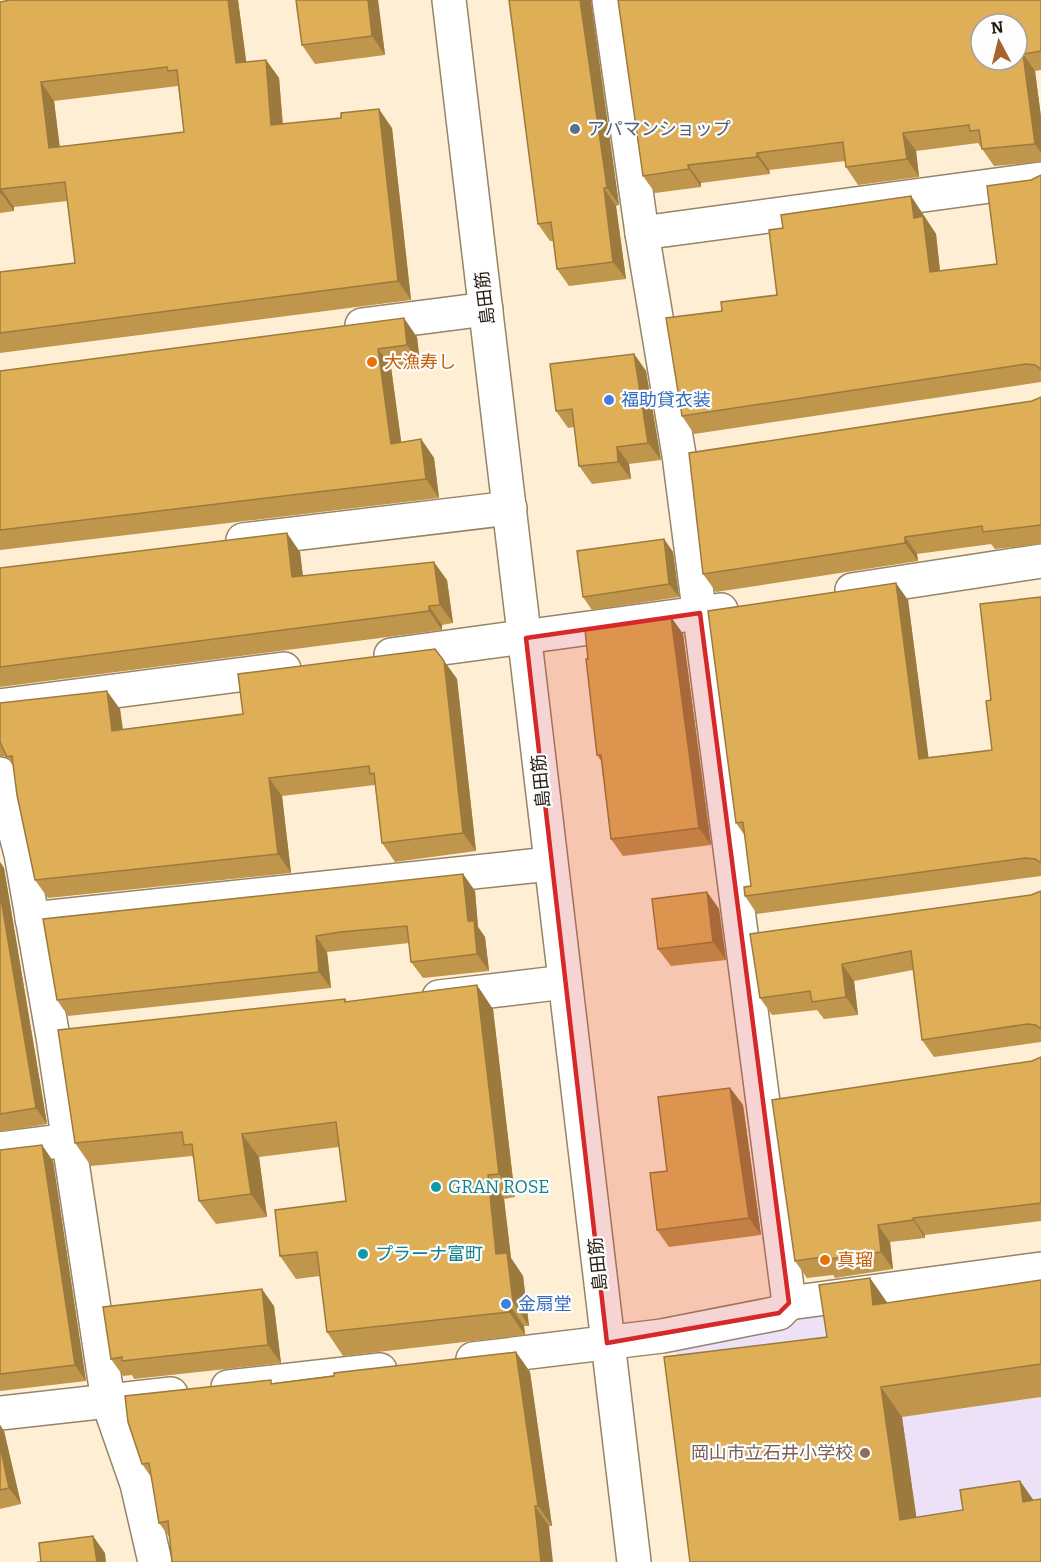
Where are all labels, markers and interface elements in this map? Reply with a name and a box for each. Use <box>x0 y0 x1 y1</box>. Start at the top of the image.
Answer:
north arrow <box>969 12 1029 72</box>
text: N <box>990 17 1005 38</box>
place label: アパマンショップ <box>587 118 731 140</box>
marker: アパマンショップ <box>568 122 582 136</box>
street label: 島田筋 <box>471 270 499 326</box>
place label: 大漁寿し <box>384 351 456 373</box>
marker: 大漁寿し <box>365 355 379 369</box>
place label: 福助貸衣装 <box>621 389 711 411</box>
marker: 福助貸衣装 <box>602 393 616 407</box>
street label: 島田筋 <box>527 753 555 809</box>
place label: GRAN ROSE <box>448 1176 549 1198</box>
marker: GRAN ROSE <box>429 1180 443 1194</box>
street label: 島田筋 <box>584 1236 612 1292</box>
place label: プラーナ富町 <box>375 1243 483 1265</box>
marker: プラーナ富町 <box>356 1247 370 1261</box>
place label: 真瑠 <box>837 1249 873 1271</box>
marker: 真瑠 <box>818 1253 832 1267</box>
place label: 金扇堂 <box>518 1293 572 1315</box>
marker: 金扇堂 <box>499 1297 513 1311</box>
place label: 岡山市立石井小学校 <box>691 1442 853 1464</box>
marker: 岡山市立石井小学校 <box>858 1446 872 1460</box>

